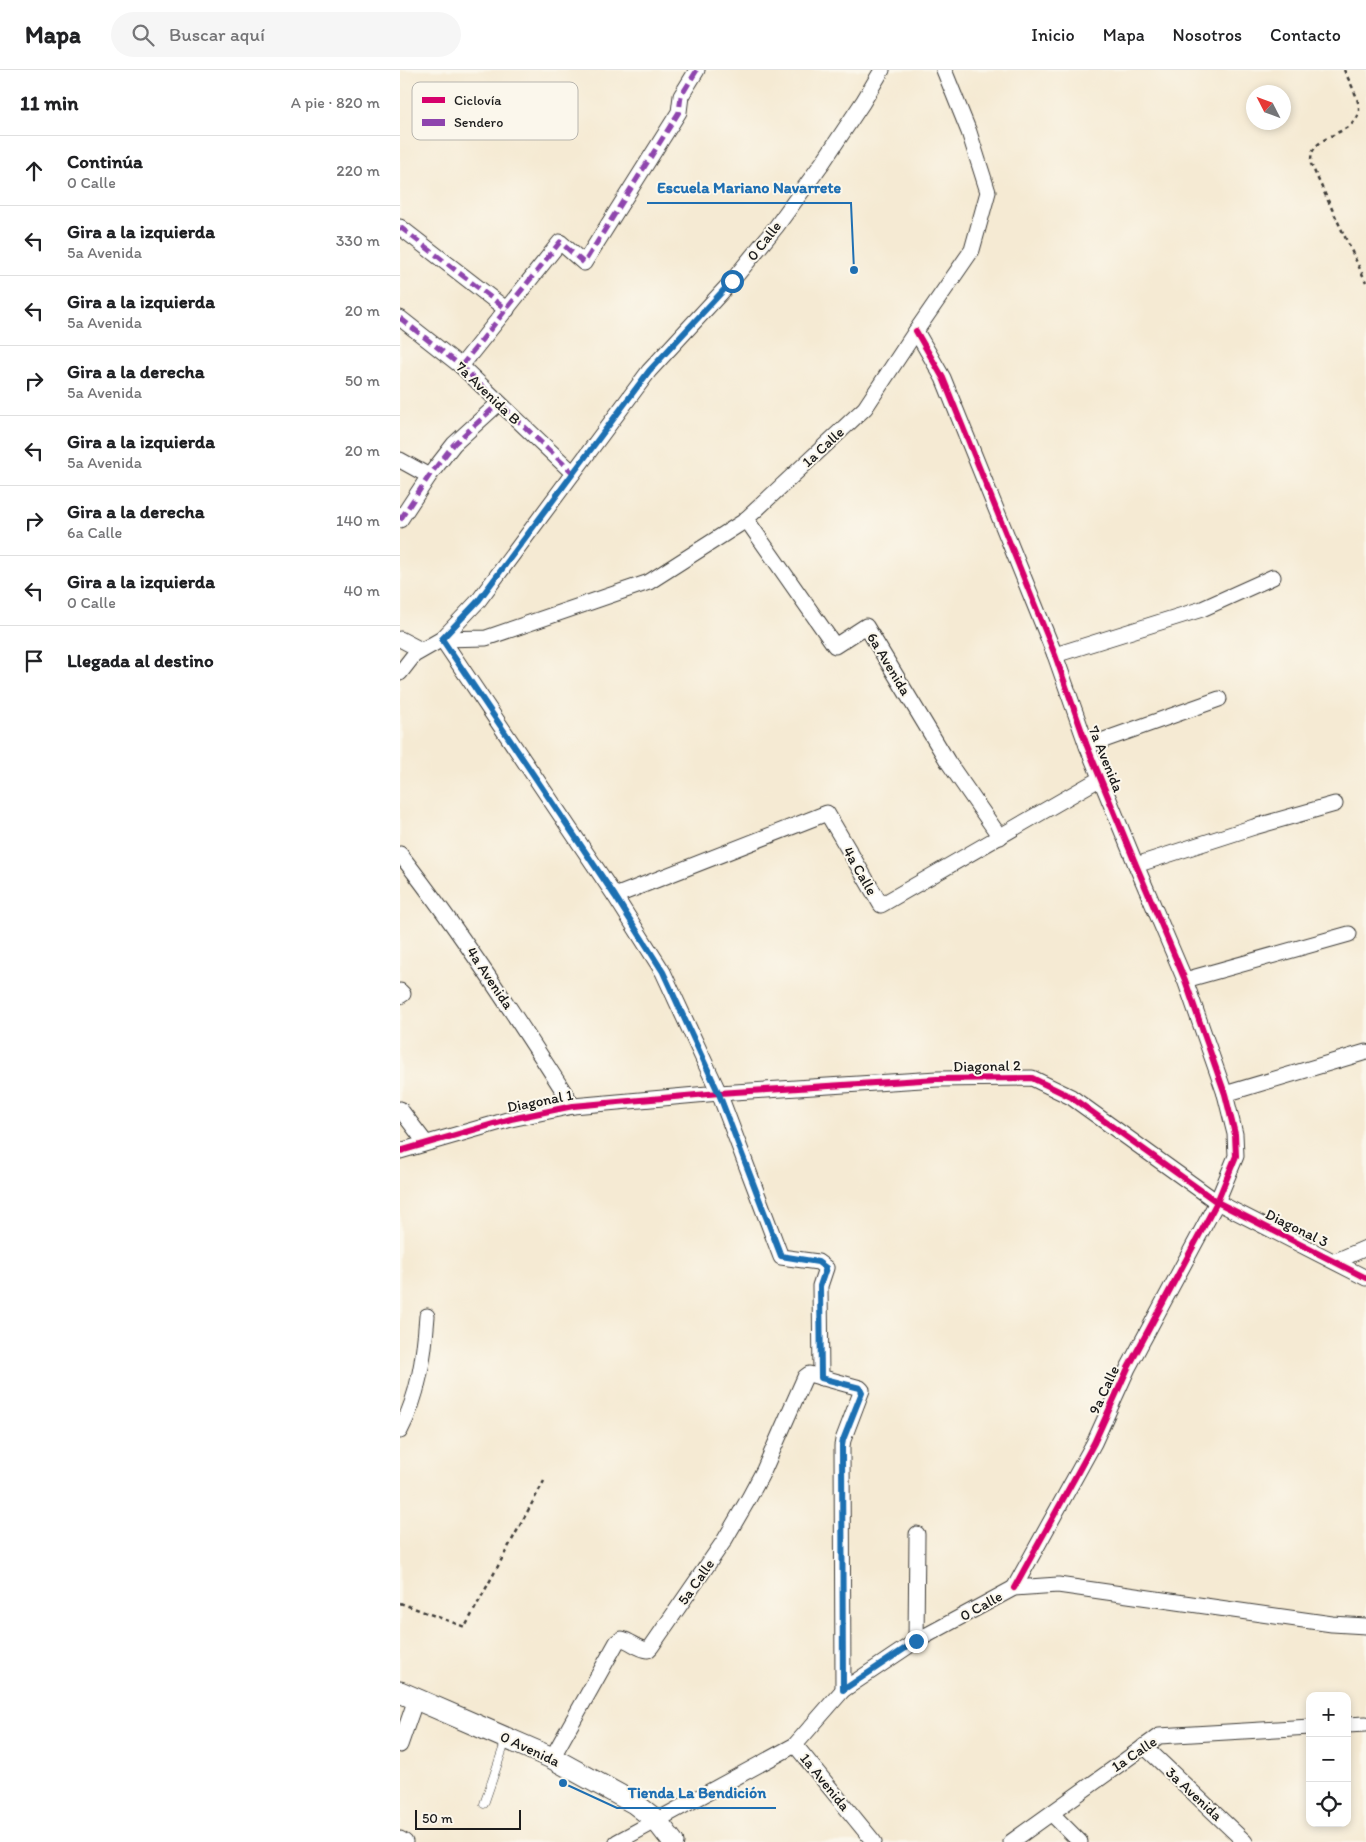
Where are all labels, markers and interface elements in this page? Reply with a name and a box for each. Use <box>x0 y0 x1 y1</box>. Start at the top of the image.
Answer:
search box <box>111 12 461 57</box>
text: Mapa <box>25 20 81 49</box>
icon: search <box>129 21 157 49</box>
text: Buscar aquí <box>169 23 265 46</box>
text: Inicio <box>1031 24 1075 46</box>
text: Mapa <box>1103 24 1145 46</box>
text: Nosotros <box>1173 24 1242 46</box>
text: Contacto <box>1270 24 1341 46</box>
legend <box>412 82 578 140</box>
north arrow <box>1246 85 1291 130</box>
text: 11 min <box>20 90 78 115</box>
text: Ciclovía <box>454 92 502 109</box>
text: A pie · 820 m <box>291 93 380 112</box>
text: Sendero <box>454 114 503 131</box>
text: Continúa <box>67 150 143 173</box>
icon: ahead <box>20 157 48 185</box>
text: 220 m <box>336 161 380 180</box>
callout: Escuela Mariano Navarrete <box>647 172 851 203</box>
text: 0 Calle <box>67 173 116 192</box>
text: Escuela Mariano Navarrete <box>657 178 841 197</box>
street label: 0 Calle <box>743 217 785 265</box>
text: Gira a la izquierda <box>67 220 215 243</box>
icon: left <box>20 227 48 255</box>
text: 330 m <box>336 231 380 250</box>
text: 5a Avenida <box>67 243 142 262</box>
route start <box>721 270 744 293</box>
text: Gira a la izquierda <box>67 290 215 313</box>
icon: left <box>20 297 48 325</box>
text: 20 m <box>345 301 380 320</box>
text: 5a Avenida <box>67 313 142 332</box>
street label: 7a Avenida B <box>452 358 524 428</box>
text: Gira a la derecha <box>67 360 205 383</box>
icon: right <box>20 367 48 395</box>
text: 50 m <box>345 371 380 390</box>
text: 5a Avenida <box>67 383 142 402</box>
street label: 1a Calle <box>798 423 848 471</box>
text: Gira a la izquierda <box>67 430 215 453</box>
icon: left <box>20 437 48 465</box>
text: 20 m <box>345 441 380 460</box>
text: 5a Avenida <box>67 453 142 472</box>
text: Gira a la derecha <box>67 500 205 523</box>
icon: right <box>20 507 48 535</box>
text: 140 m <box>336 511 380 530</box>
text: 6a Calle <box>67 523 122 542</box>
text: Gira a la izquierda <box>67 570 215 593</box>
icon: left <box>20 577 48 605</box>
text: 40 m <box>343 581 380 600</box>
text: 0 Calle <box>67 593 116 612</box>
street label: 6a Avenida <box>863 629 915 699</box>
icon: arrive <box>20 647 48 675</box>
text: Llegada al destino <box>67 649 214 672</box>
street label: 7a Avenida <box>1085 723 1128 795</box>
street label: 4a Calle <box>839 844 881 898</box>
street label: 4a Avenida <box>463 943 518 1013</box>
street label: Diagonal 2 <box>953 1056 1021 1076</box>
street label: Diagonal 1 <box>505 1086 575 1116</box>
street label: Diagonal 3 <box>1262 1205 1332 1251</box>
street label: 9a Calle <box>1085 1363 1123 1417</box>
street label: 5a Calle <box>674 1556 718 1608</box>
street label: 0 Calle <box>957 1587 1005 1625</box>
route end <box>905 1630 928 1653</box>
map controls <box>1306 1692 1351 1827</box>
button: + <box>1306 1692 1351 1737</box>
street label: 0 Avenida <box>497 1727 563 1771</box>
street label: 1a Calle <box>1108 1732 1160 1776</box>
button: − <box>1306 1737 1351 1782</box>
street label: 1a Avenida <box>796 1749 854 1815</box>
street label: 3a Avenida <box>1162 1763 1226 1825</box>
callout: Tienda La Bendición <box>617 1777 776 1808</box>
button: locate <box>1306 1782 1351 1827</box>
text: Tienda La Bendición <box>627 1783 767 1802</box>
scale bar <box>415 1807 521 1830</box>
text: 50 m <box>422 1810 453 1827</box>

